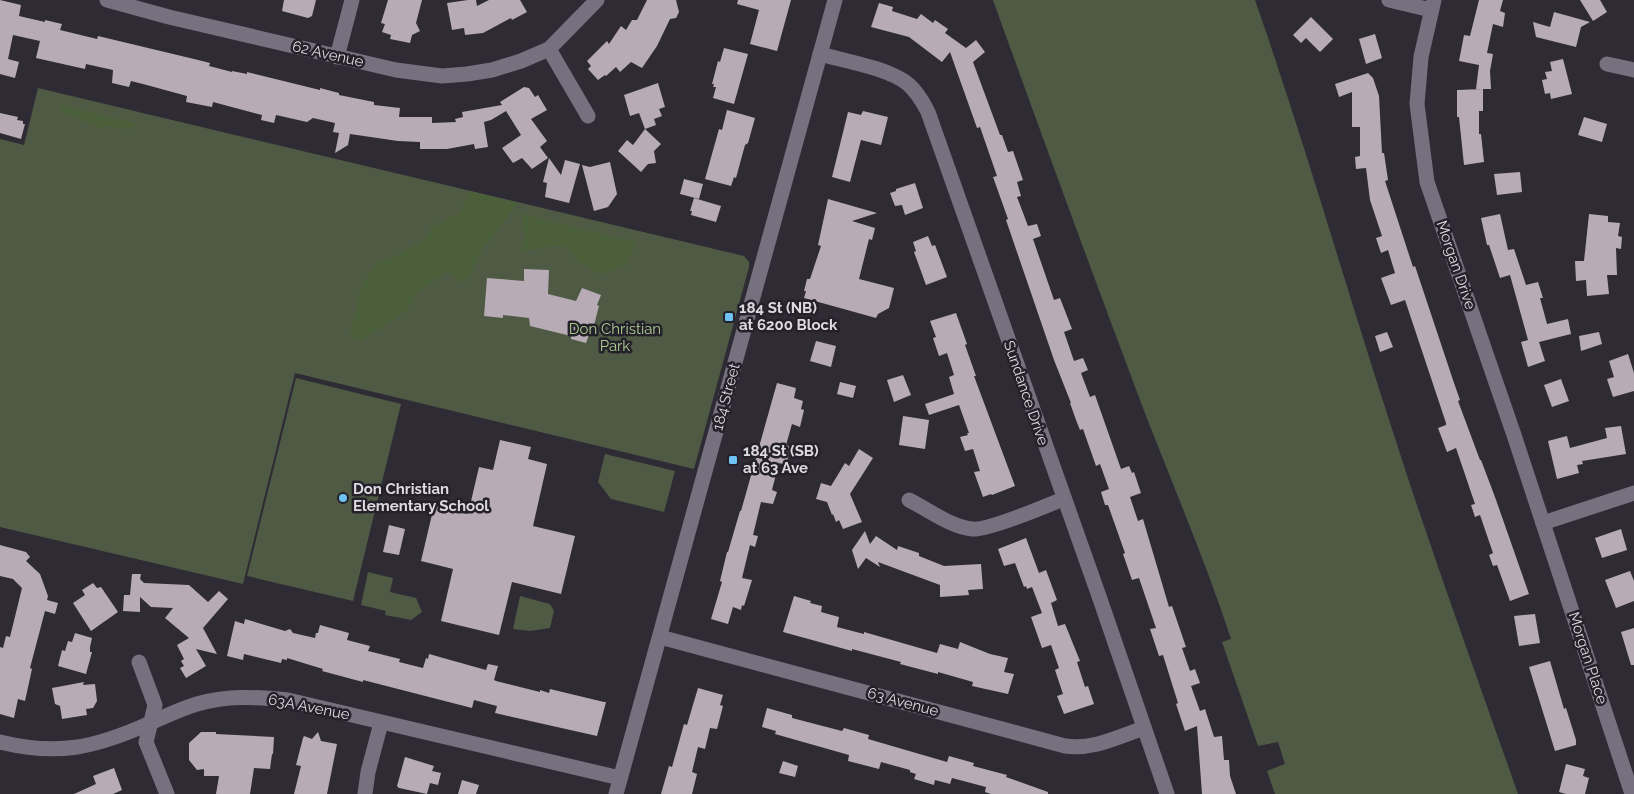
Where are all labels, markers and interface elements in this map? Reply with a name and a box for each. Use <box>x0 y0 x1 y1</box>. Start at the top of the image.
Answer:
street label: 62 Avenue <box>290 37 366 71</box>
street label: Morgan Drive <box>1432 218 1480 312</box>
place label: 184 St (NB) at 6200 Block <box>739 299 838 334</box>
marker: 184 St (NB) at 6200 Block <box>723 311 735 323</box>
park label: Don Christian Park <box>569 320 661 355</box>
street label: Sundance Drive <box>1000 338 1052 448</box>
street label: 184 Street <box>708 361 744 433</box>
place label: 184 St (SB) at 63 Ave <box>743 442 819 477</box>
marker: 184 St (SB) at 63 Ave <box>727 454 739 466</box>
place label: Don Christian Elementary School <box>353 480 489 515</box>
marker: Don Christian Elementary School <box>337 492 349 504</box>
street label: Morgan Place <box>1565 610 1611 706</box>
street label: 63 Avenue <box>865 684 941 720</box>
street label: 63A Avenue <box>267 690 352 724</box>

